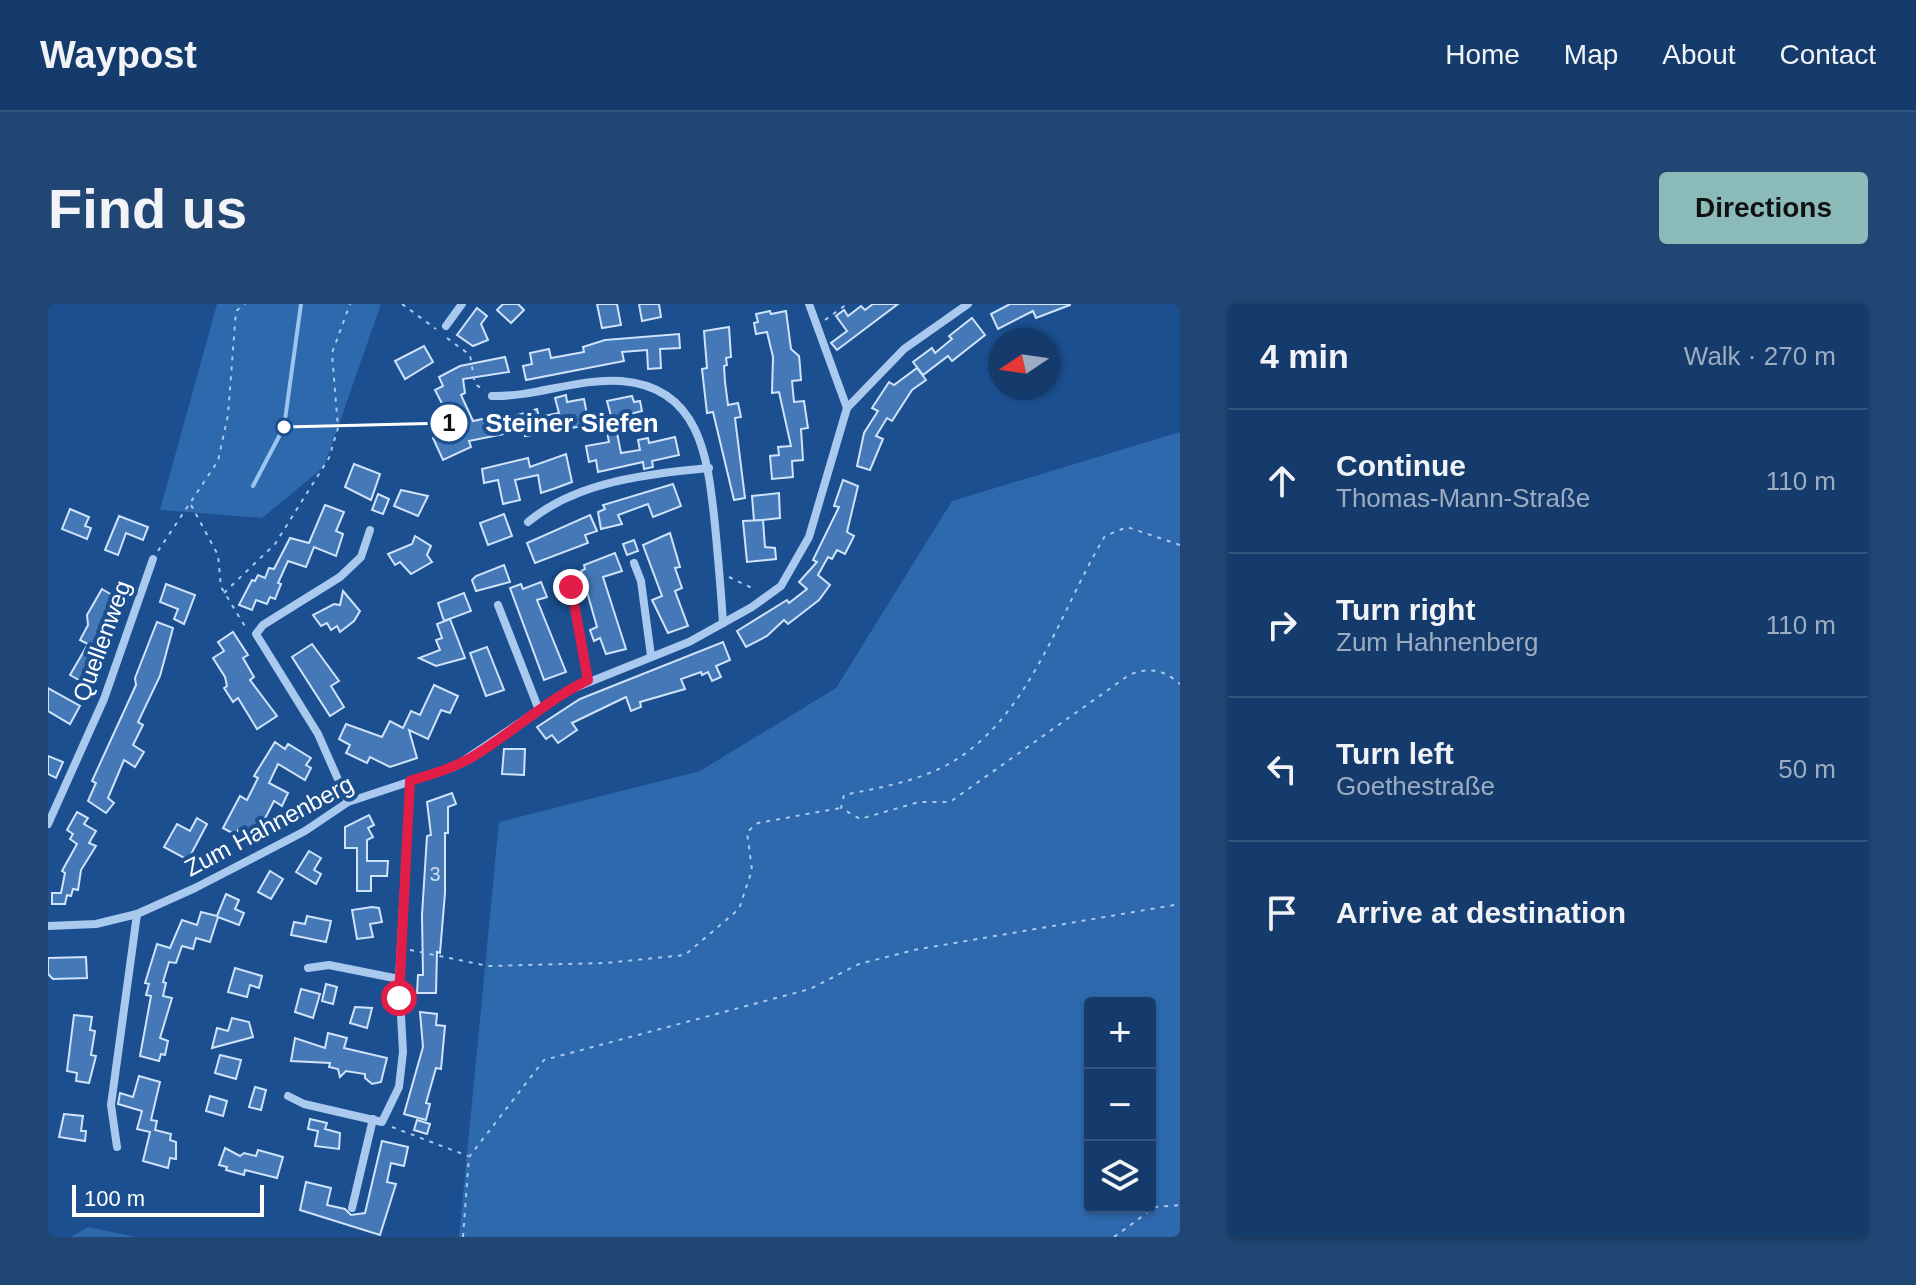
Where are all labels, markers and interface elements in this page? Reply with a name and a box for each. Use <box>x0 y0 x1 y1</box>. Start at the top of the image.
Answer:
text: Waypost <box>40 34 197 76</box>
text: Home <box>1445 39 1520 70</box>
text: Map <box>1564 39 1618 70</box>
text: About <box>1662 39 1736 70</box>
text: Contact <box>1780 39 1876 70</box>
button: Directions <box>1659 172 1868 244</box>
text: Find us <box>48 177 247 240</box>
north arrow <box>988 328 1060 400</box>
text: 4 min <box>1260 337 1349 375</box>
text: Walk · 270 m <box>1684 341 1836 371</box>
callout: Steiner Siefen <box>429 398 675 448</box>
text: Steiner Siefen <box>485 408 659 438</box>
text: 1 <box>442 409 456 436</box>
text: Continue <box>1336 449 1466 482</box>
icon: ahead <box>1260 459 1304 503</box>
text: 110 m <box>1766 466 1836 496</box>
text: Thomas-Mann-Straße <box>1336 483 1590 513</box>
route end <box>553 569 589 605</box>
street label: Quellenweg <box>67 577 136 705</box>
text: Turn right <box>1336 593 1475 626</box>
icon: right <box>1260 603 1304 647</box>
text: 110 m <box>1766 610 1836 640</box>
text: Zum Hahnenberg <box>1336 627 1538 657</box>
text: Turn left <box>1336 737 1454 770</box>
icon: left <box>1260 747 1304 791</box>
text: 50 m <box>1778 754 1836 784</box>
street label: Zum Hahnenberg <box>180 770 358 881</box>
text: Goethestraße <box>1336 771 1495 801</box>
house number: 3 <box>429 863 441 885</box>
icon: arrive <box>1260 891 1304 935</box>
text: Arrive at destination <box>1336 896 1626 929</box>
route start <box>381 980 417 1016</box>
map controls <box>1084 997 1156 1213</box>
button: + <box>1084 997 1156 1069</box>
button: − <box>1084 1069 1156 1141</box>
button: layers <box>1084 1141 1156 1213</box>
scale bar <box>72 1181 264 1217</box>
text: 100 m <box>84 1186 145 1211</box>

